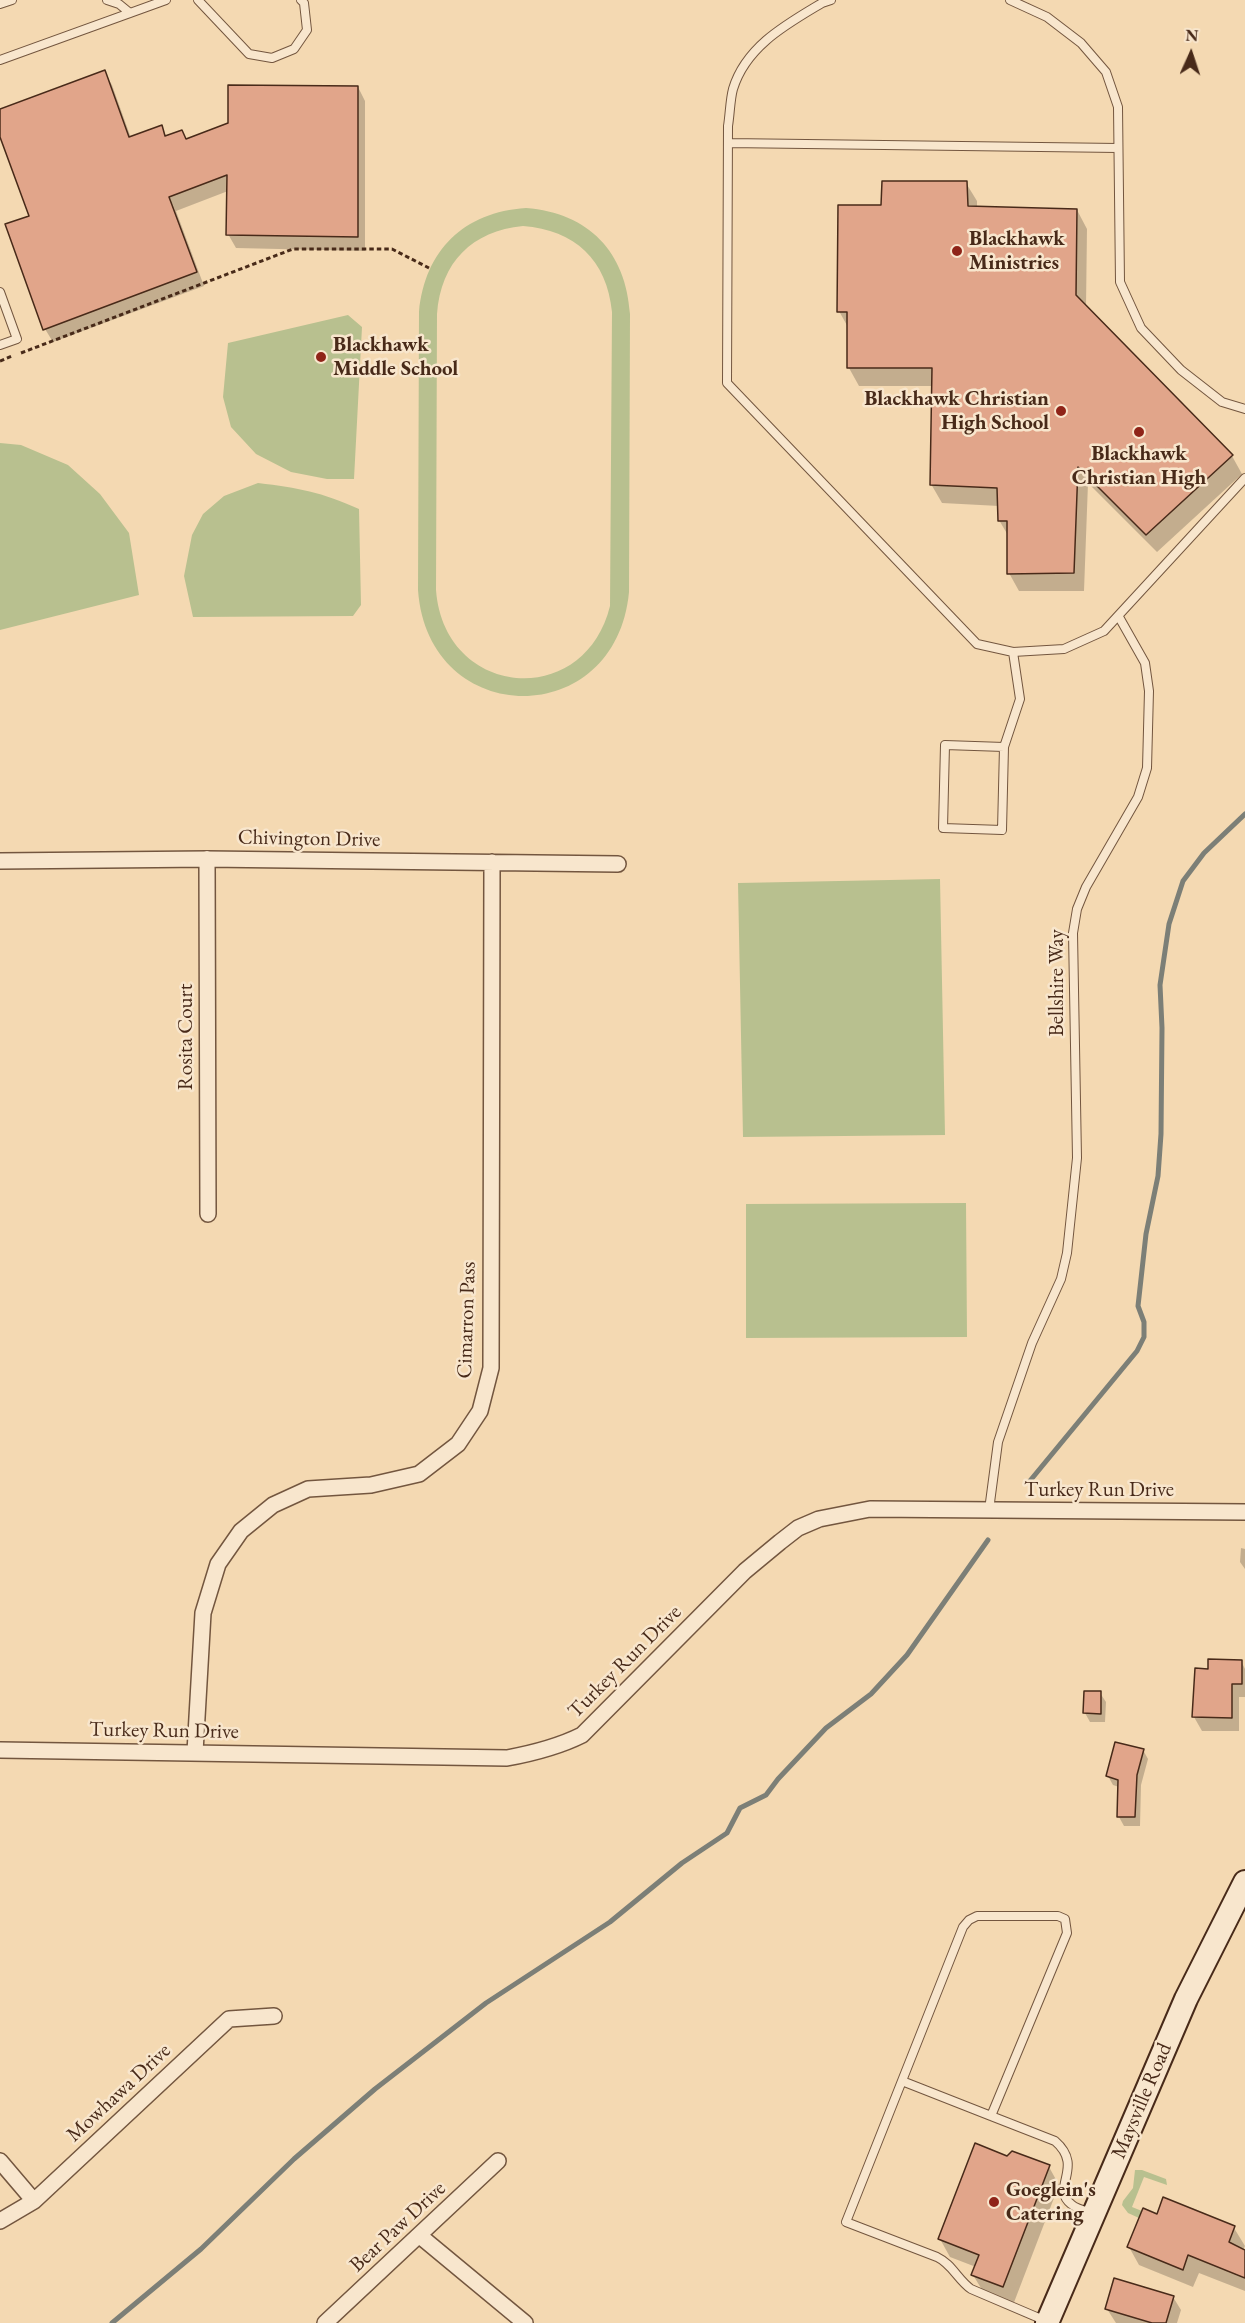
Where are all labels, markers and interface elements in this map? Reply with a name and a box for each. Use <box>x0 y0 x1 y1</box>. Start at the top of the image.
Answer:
north arrow <box>1161 24 1221 84</box>
text: N <box>1185 25 1199 46</box>
place label: Blackhawk Ministries <box>969 226 1065 276</box>
marker: Blackhawk Ministries <box>950 244 964 258</box>
place label: Blackhawk Middle School <box>333 332 458 382</box>
marker: Blackhawk Middle School <box>314 350 328 364</box>
place label: Blackhawk Christian High School <box>864 386 1049 436</box>
marker: Blackhawk Christian High School <box>1054 404 1068 418</box>
marker: Blackhawk Christian High <box>1132 425 1146 439</box>
place label: Blackhawk Christian High <box>1072 441 1206 491</box>
street label: Chivington Drive <box>238 825 380 853</box>
street label: Bellshire Way <box>1044 929 1070 1037</box>
street label: Rosita Court <box>173 984 199 1090</box>
street label: Cimarron Pass <box>452 1261 482 1379</box>
street label: Turkey Run Drive <box>1024 1477 1174 1503</box>
street label: Turkey Run Drive <box>563 1600 687 1724</box>
street label: Turkey Run Drive <box>89 1717 239 1745</box>
street label: Mowhawa Drive <box>62 2038 176 2148</box>
street label: Maysville Road <box>1106 2039 1178 2163</box>
street label: Bear Paw Drive <box>345 2176 451 2278</box>
place label: Goeglein's Catering <box>1006 2177 1096 2227</box>
marker: Goeglein's Catering <box>987 2195 1001 2209</box>

